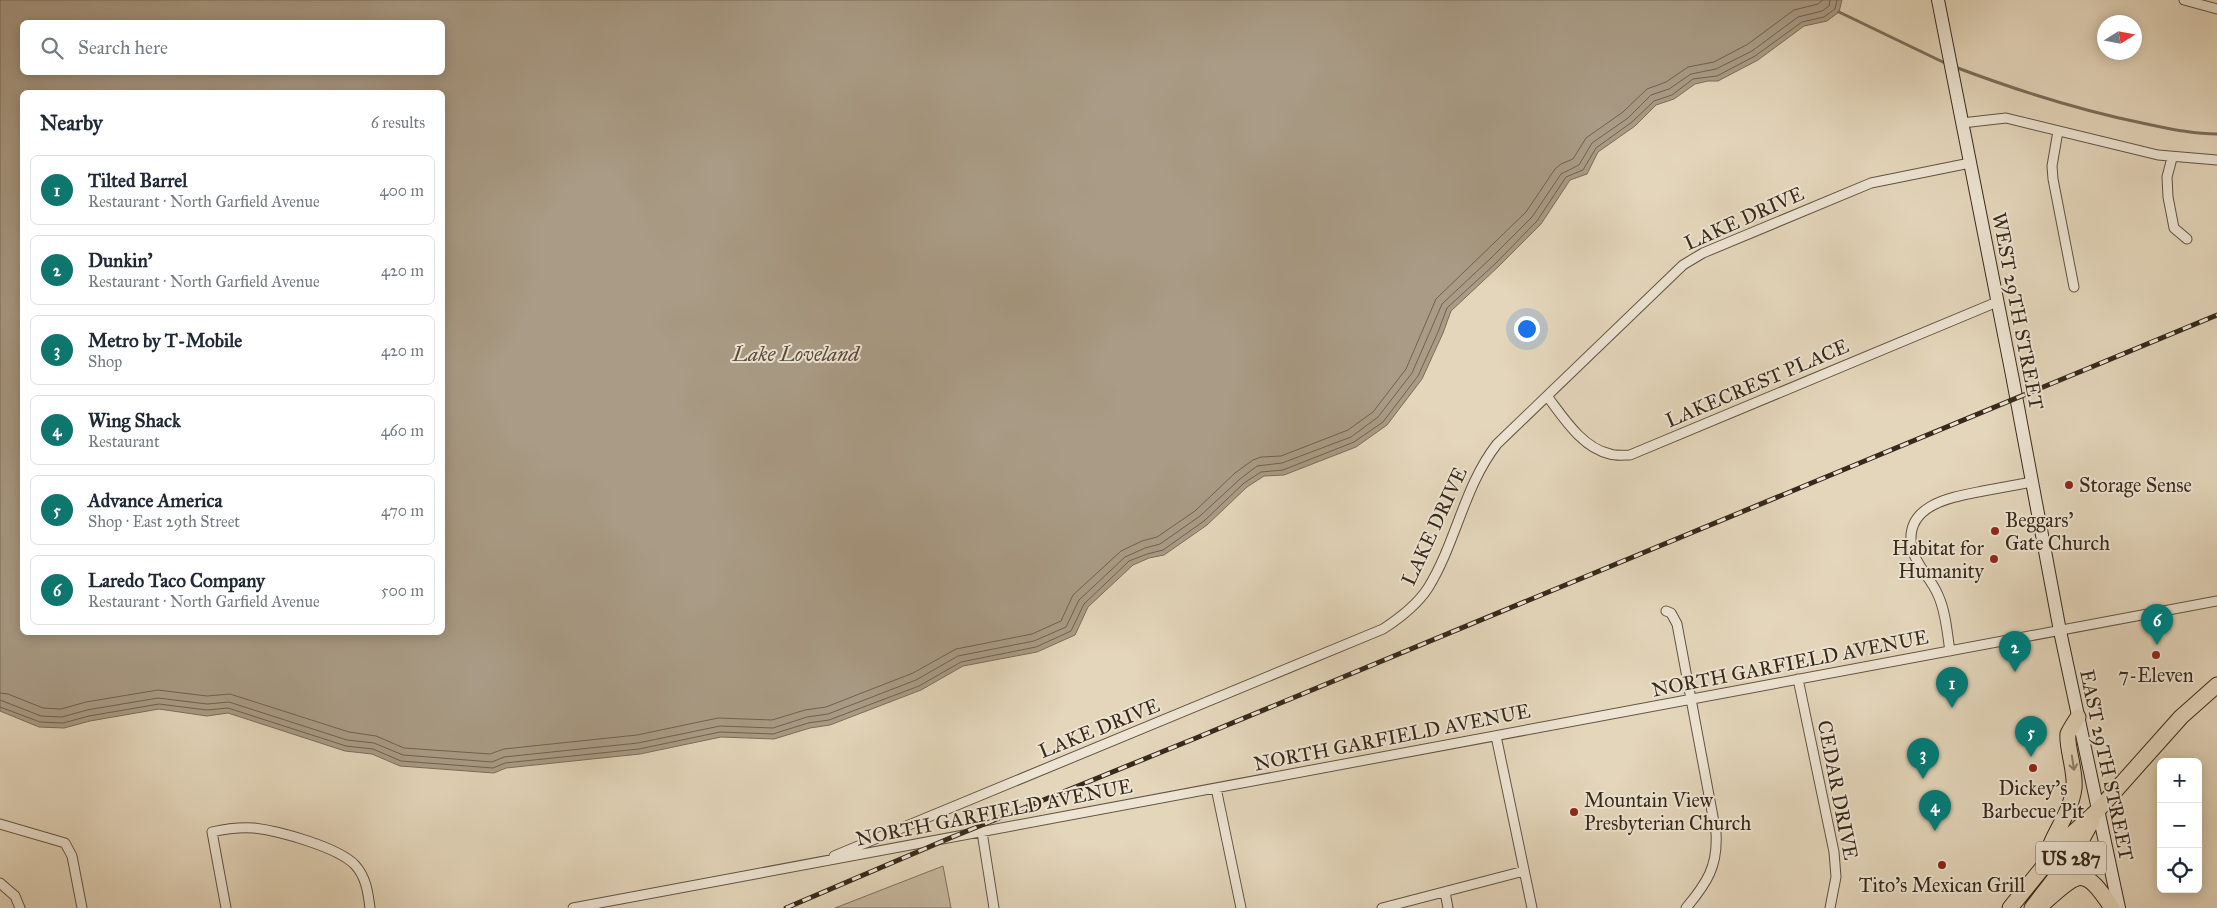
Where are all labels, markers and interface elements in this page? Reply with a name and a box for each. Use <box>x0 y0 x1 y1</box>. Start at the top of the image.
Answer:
north arrow <box>2097 15 2142 60</box>
search box <box>20 20 445 75</box>
icon: search <box>38 34 66 62</box>
text: Search here <box>78 36 168 59</box>
text: Nearby <box>40 110 103 136</box>
text: 6 results <box>371 113 425 132</box>
text: Tilted Barrel <box>88 169 187 192</box>
text: 1 <box>54 181 60 200</box>
text: 400 m <box>380 181 424 200</box>
street label: LAKE DRIVE <box>1681 181 1807 255</box>
text: Restaurant · North Garfield Avenue <box>88 192 320 211</box>
street label: WEST 29TH STREET <box>1987 210 2049 412</box>
text: Dunkin' <box>88 249 152 272</box>
text: 2 <box>53 261 61 280</box>
text: 420 m <box>381 261 424 280</box>
text: Restaurant · North Garfield Avenue <box>88 272 320 291</box>
your location <box>1514 316 1540 342</box>
text: Metro by T-Mobile <box>88 329 242 352</box>
street label: LAKECREST PLACE <box>1662 334 1852 432</box>
text: 3 <box>54 341 60 360</box>
text: 420 m <box>381 341 424 360</box>
water label: Lake Loveland <box>732 341 861 367</box>
text: Shop <box>88 352 122 371</box>
text: Wing Shack <box>88 409 181 432</box>
text: 4 <box>53 421 61 440</box>
text: 460 m <box>381 421 424 440</box>
text: Restaurant <box>88 432 160 451</box>
street label: LAKE DRIVE <box>1396 463 1472 589</box>
place label: Storage Sense <box>2079 473 2192 498</box>
marker: Storage Sense <box>2063 479 2075 491</box>
text: Advance America <box>88 489 222 512</box>
text: 5 <box>53 501 61 520</box>
text: 470 m <box>381 501 424 520</box>
place label: Beggars' Gate Church <box>2005 508 2110 555</box>
text: Shop · East 29th Street <box>88 512 240 531</box>
marker: Beggars' Gate Church <box>1989 525 2001 537</box>
place label: Habitat for Humanity <box>1892 536 1985 583</box>
marker: Habitat for Humanity <box>1988 553 2000 565</box>
text: Laredo Taco Company <box>88 569 265 592</box>
text: 6 <box>53 581 61 600</box>
text: 500 m <box>381 581 424 600</box>
text: Restaurant · North Garfield Avenue <box>88 592 320 611</box>
pin: 6 <box>2141 604 2173 645</box>
street label: NORTH GARFIELD AVENUE <box>1650 624 1930 702</box>
pin: 2 <box>1999 631 2031 672</box>
marker: 7-Eleven <box>2150 649 2162 661</box>
place label: 7-Eleven <box>2118 663 2194 687</box>
pin: 1 <box>1936 667 1968 708</box>
street label: EAST 29TH STREET <box>2075 667 2139 863</box>
street label: LAKE DRIVE <box>1035 693 1163 763</box>
street label: NORTH GARFIELD AVENUE <box>1252 698 1532 776</box>
pin: 5 <box>2015 716 2047 757</box>
street label: CEDAR DRIVE <box>1813 718 1863 862</box>
pin: 3 <box>1907 738 1939 779</box>
one-way arrow <box>2068 755 2078 771</box>
map controls <box>2157 758 2202 893</box>
button: + <box>2157 758 2202 803</box>
marker: Dickey's Barbecue Pit <box>2027 762 2039 774</box>
street label: NORTH GARFIELD AVENUE <box>854 773 1134 851</box>
place label: Dickey's Barbecue Pit <box>1982 776 2084 823</box>
place label: Mountain View Presbyterian Church <box>1584 788 1751 835</box>
pin: 4 <box>1919 790 1951 831</box>
button: − <box>2157 803 2202 848</box>
marker: Mountain View Presbyterian Church <box>1568 806 1580 818</box>
road number: US 287 <box>2036 841 2106 874</box>
button: locate <box>2157 848 2202 893</box>
marker: Tito's Mexican Grill <box>1936 859 1948 871</box>
place label: Tito's Mexican Grill <box>1859 873 2026 897</box>

